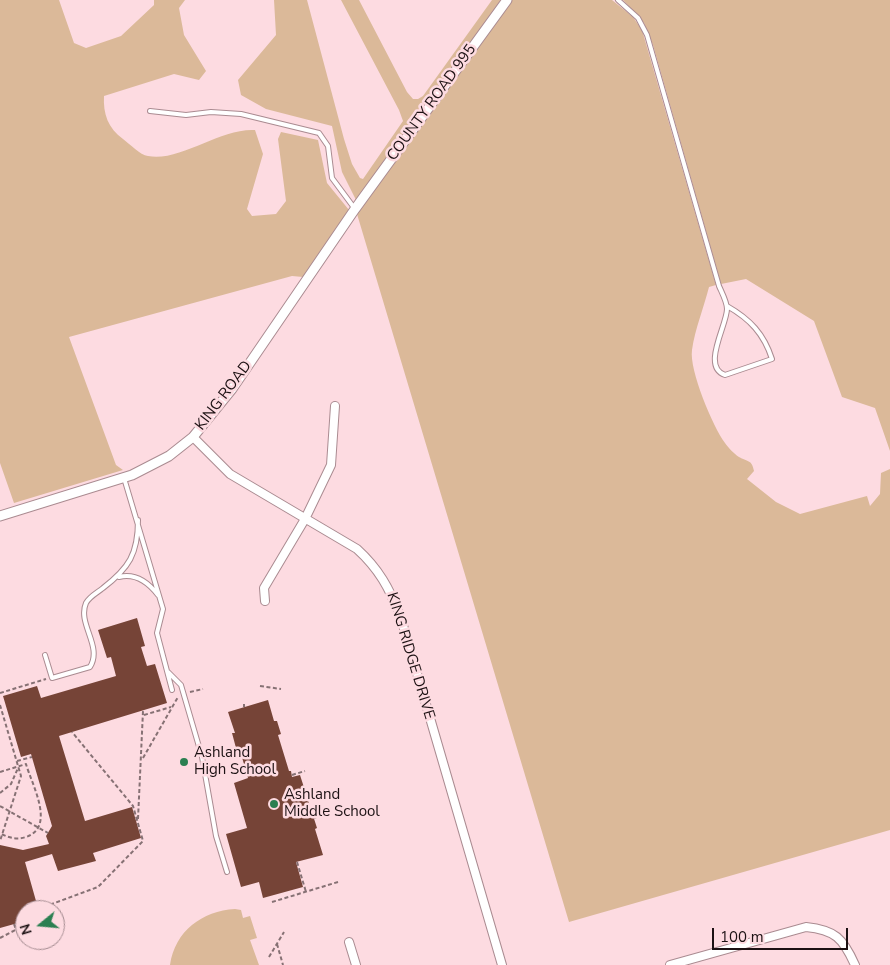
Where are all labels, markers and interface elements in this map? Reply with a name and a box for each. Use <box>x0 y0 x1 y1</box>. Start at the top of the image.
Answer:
street label: COUNTY ROAD 995 <box>384 41 480 165</box>
street label: KING ROAD <box>192 358 256 434</box>
street label: KING RIDGE DRIVE <box>382 590 438 722</box>
place label: Ashland High School <box>194 744 276 779</box>
marker: Ashland High School <box>178 756 190 768</box>
place label: Ashland Middle School <box>284 786 380 821</box>
marker: Ashland Middle School <box>268 798 280 810</box>
north arrow <box>15 900 65 950</box>
scale bar <box>715 918 851 950</box>
text: N <box>16 921 37 937</box>
text: 100 m <box>720 927 764 947</box>

